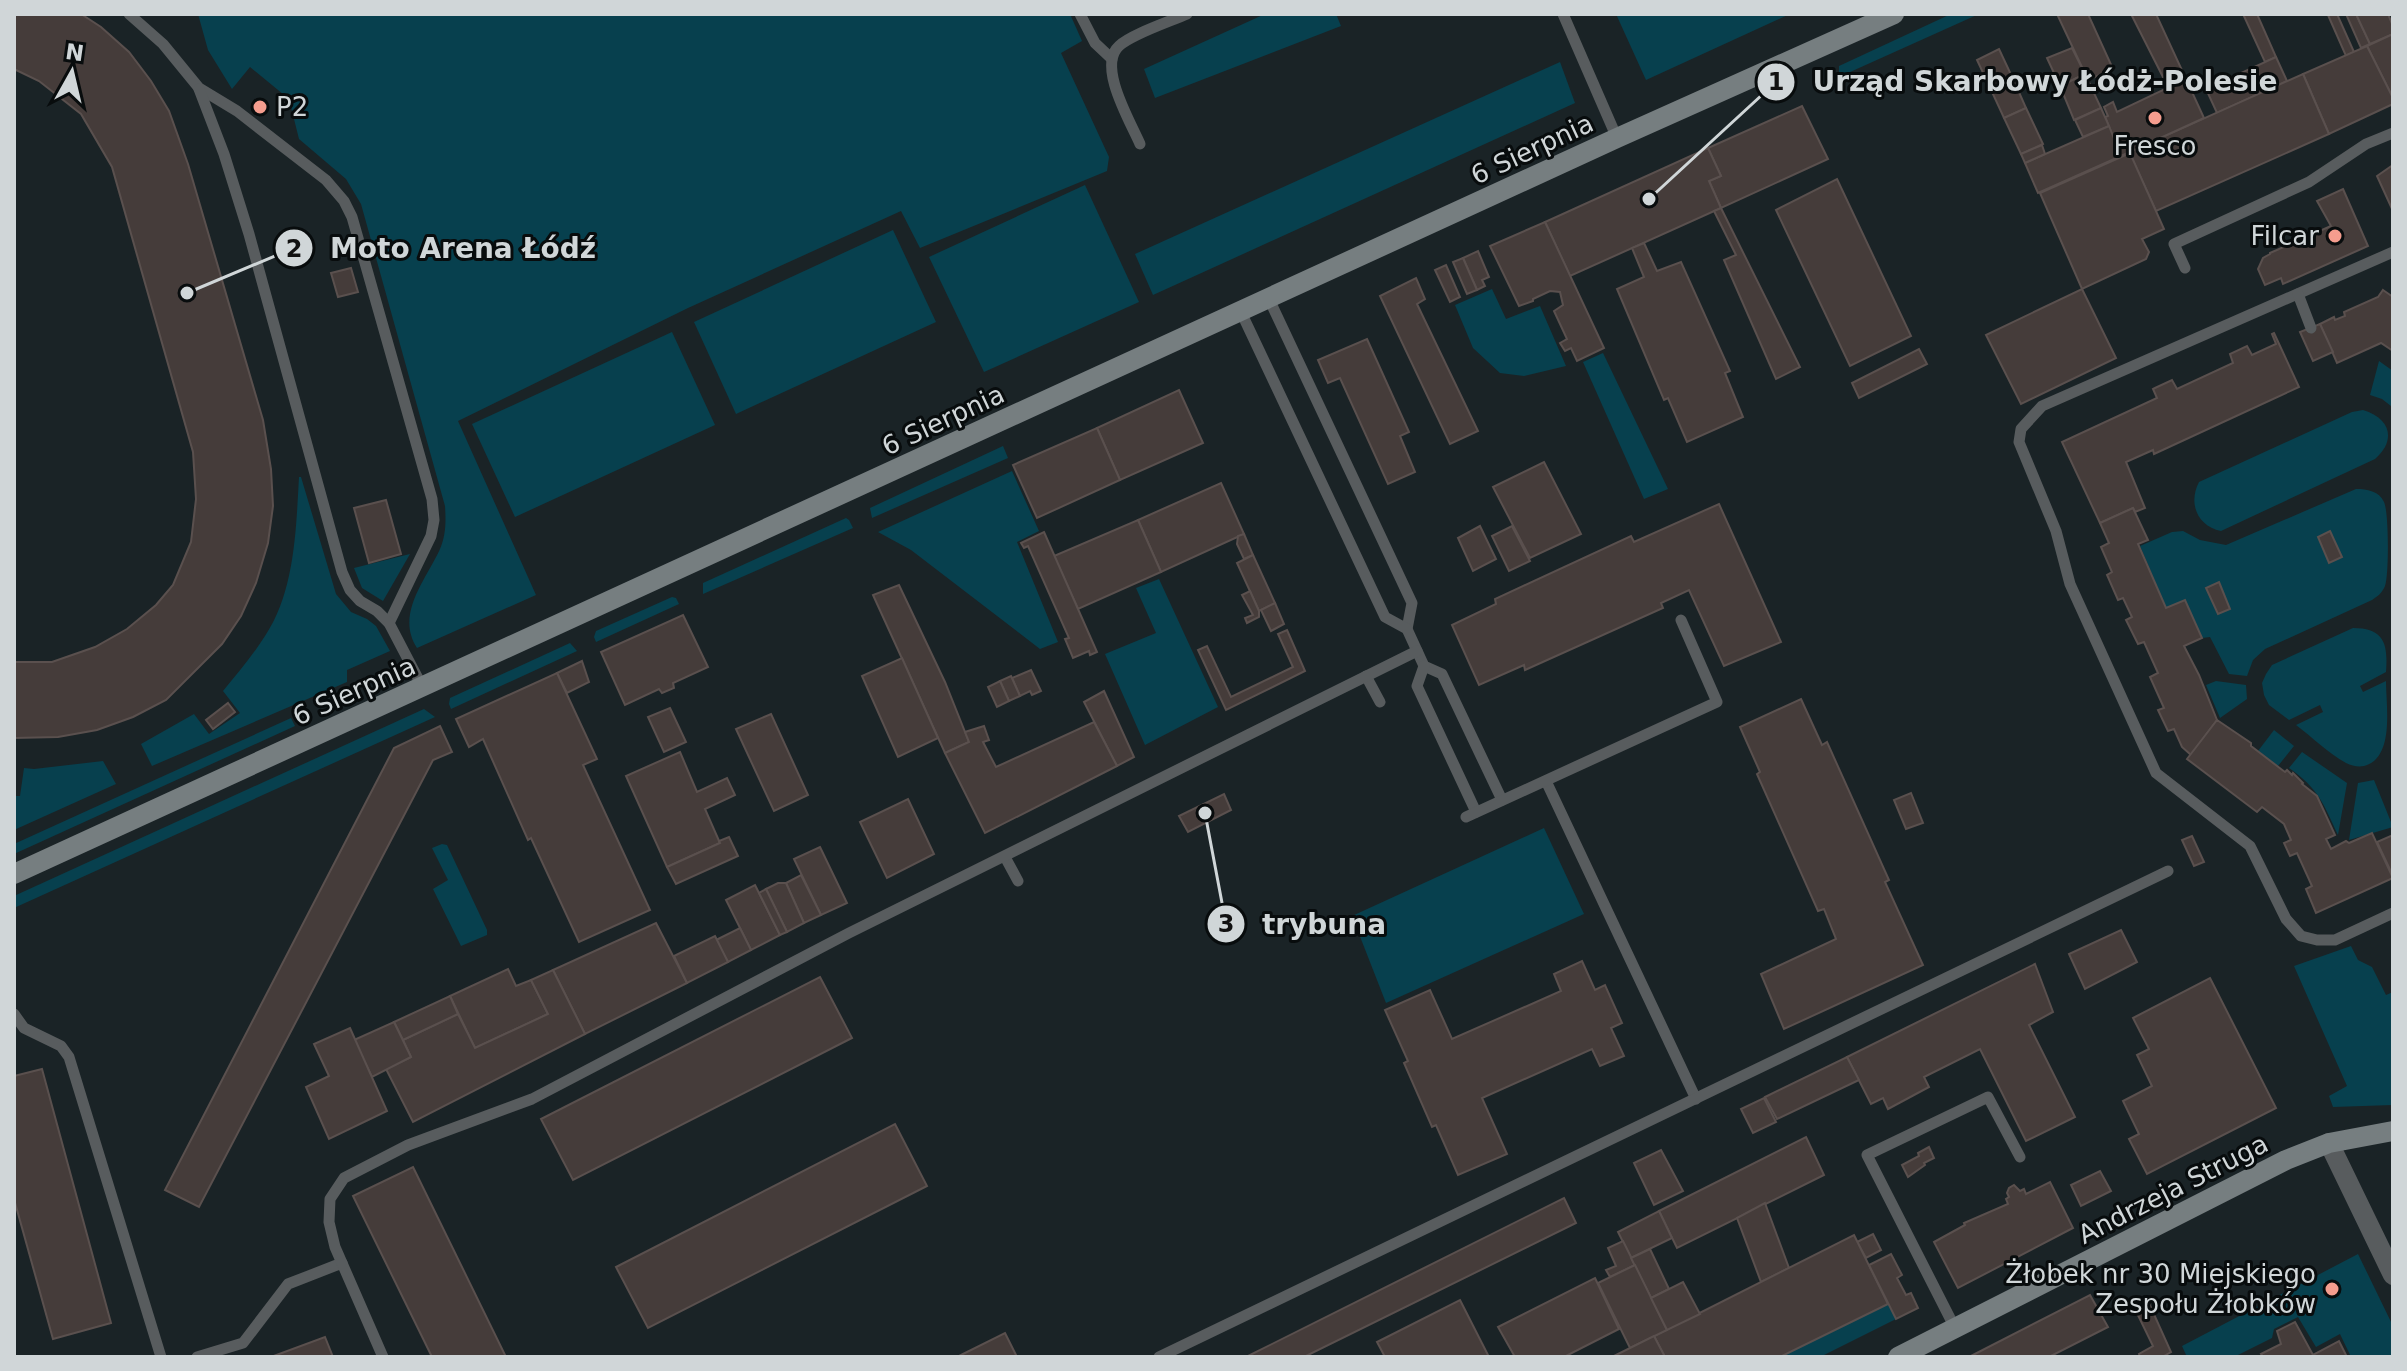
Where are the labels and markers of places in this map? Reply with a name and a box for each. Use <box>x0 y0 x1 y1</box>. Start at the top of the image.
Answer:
callout: Urząd Skarbowy Łódż-Polesie <box>1756 56 2293 108</box>
place label: P2 <box>276 92 308 122</box>
marker: P2 <box>251 98 269 116</box>
marker: Fresco <box>2146 109 2164 127</box>
place label: Fresco <box>2114 131 2196 161</box>
place label: Filcar <box>2251 221 2319 251</box>
callout: Moto Arena Łódź <box>274 222 612 274</box>
marker: Filcar <box>2326 227 2344 245</box>
callout: trybuna <box>1206 898 1403 950</box>
place label: Żłobek nr 30 Miejskiego Zespołu Żłobków <box>2005 1258 2316 1319</box>
marker: Żłobek nr 30 Miejskiego Zespołu Żłobków <box>2323 1280 2341 1298</box>

